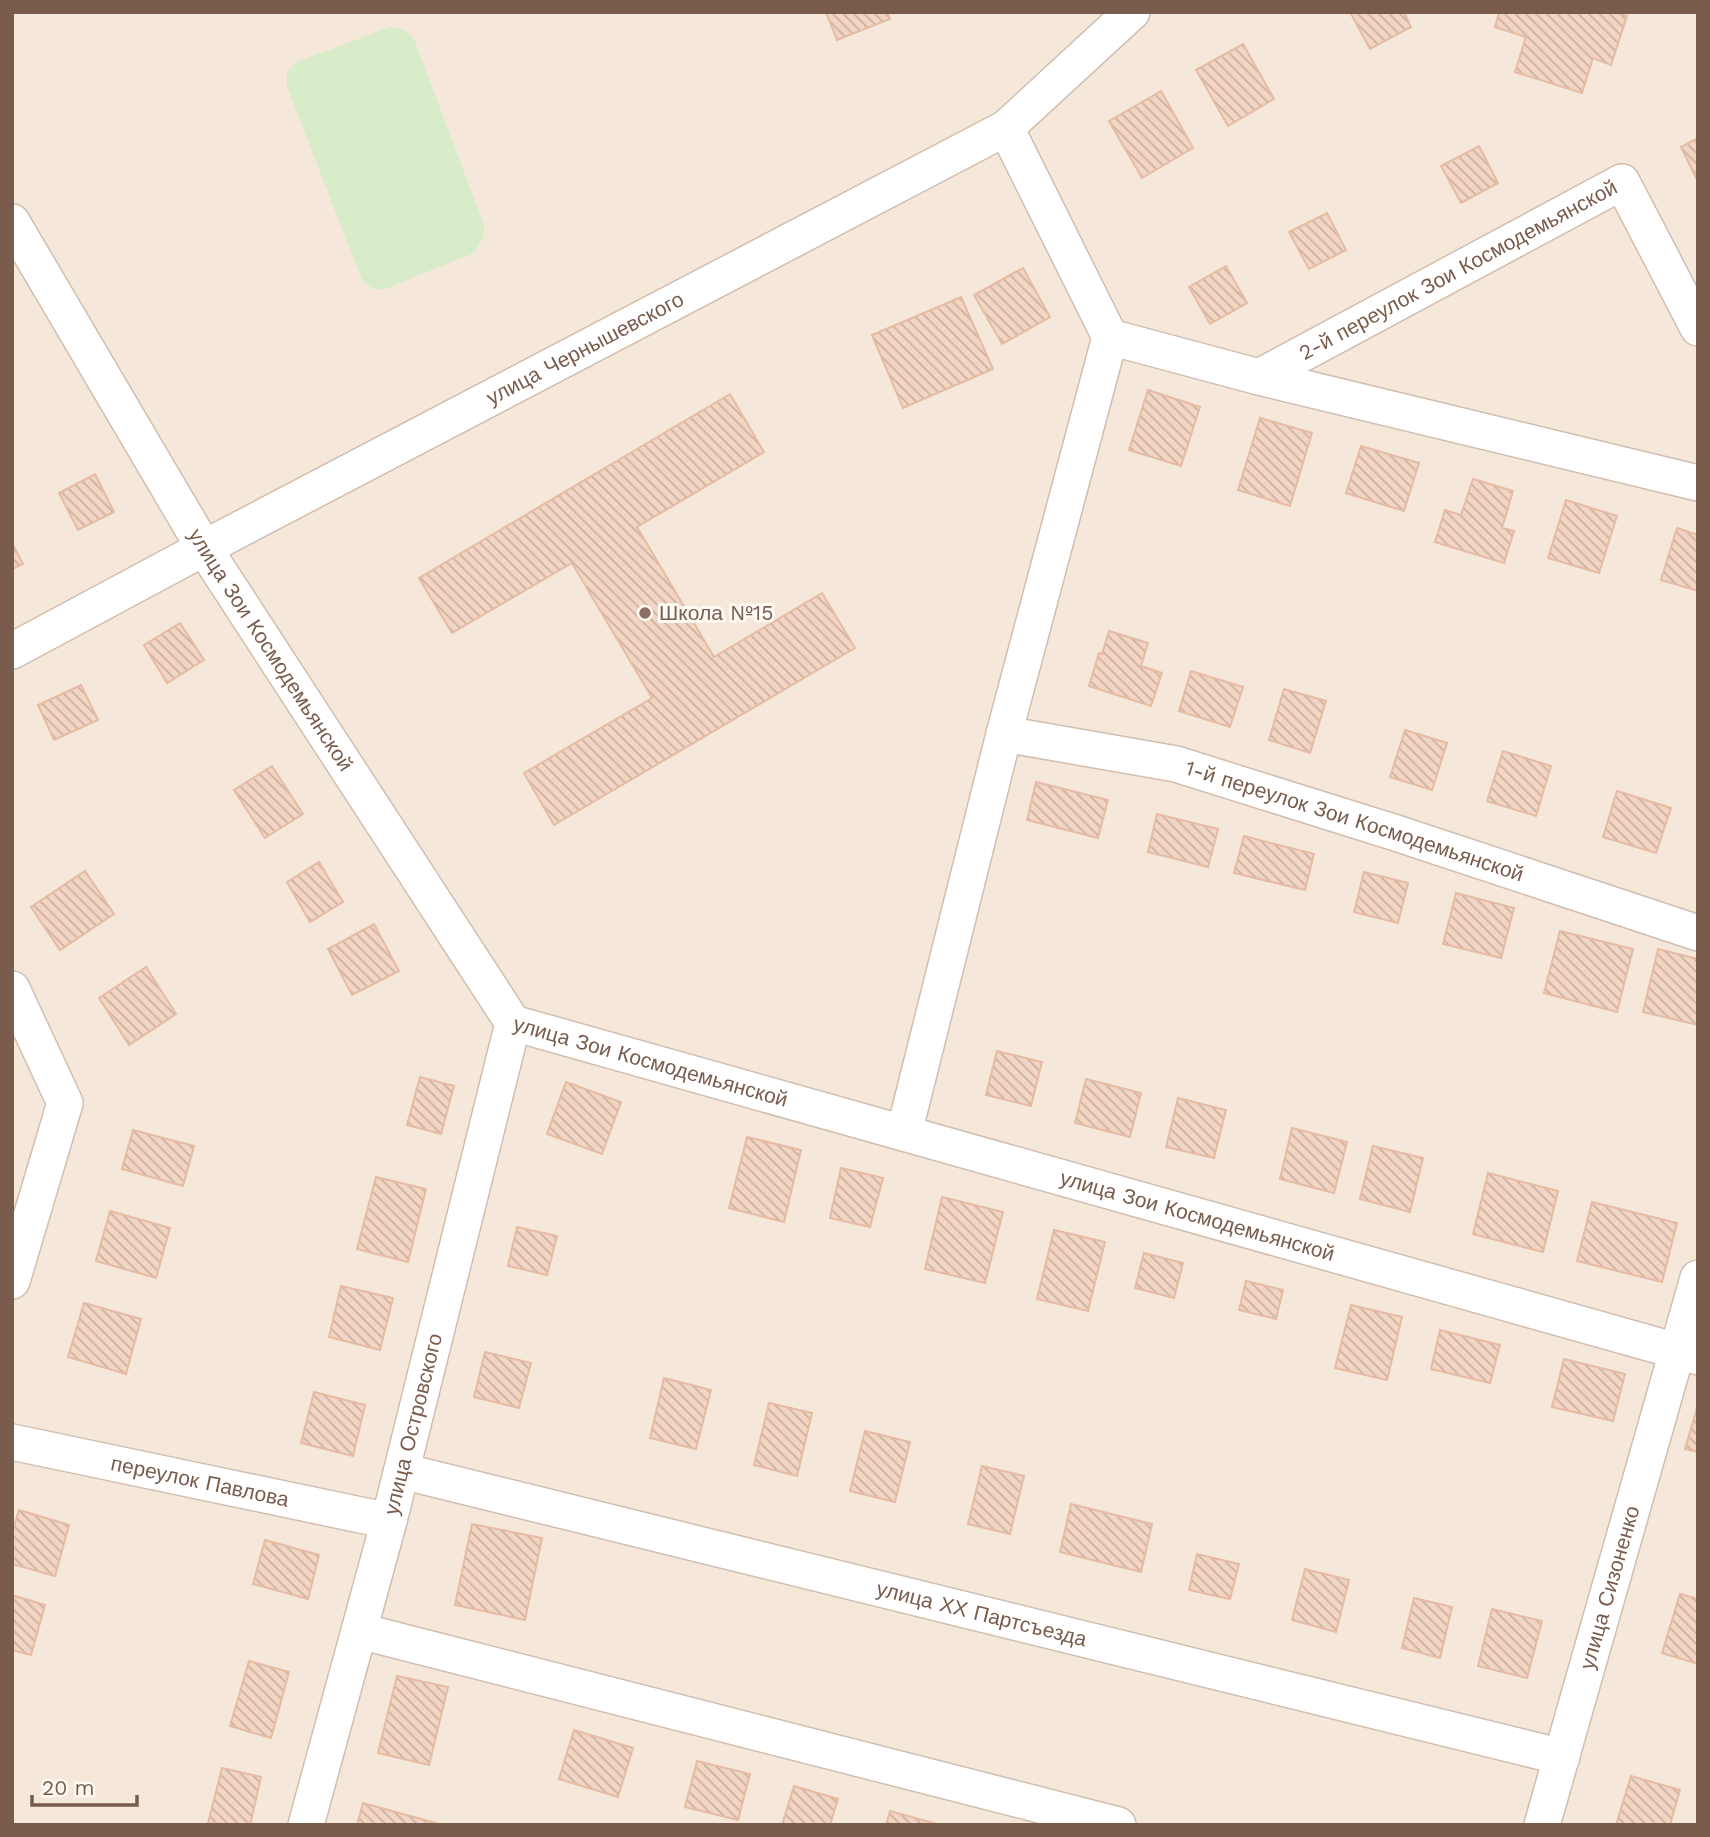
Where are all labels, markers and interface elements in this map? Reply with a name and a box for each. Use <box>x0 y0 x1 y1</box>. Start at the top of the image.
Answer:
street label: 2-й переулок Зои Космодемьянской <box>1295 174 1621 365</box>
street label: улица Чернышевского <box>482 286 688 410</box>
street label: улица Зои Космодемьянской <box>183 524 359 776</box>
place label: Школа №15 <box>659 600 773 625</box>
marker: Школа №15 <box>637 605 653 621</box>
street label: 1-й переулок Зои Космодемьянской <box>1182 755 1527 886</box>
street label: улица Зои Космодемьянской <box>511 1011 791 1112</box>
street label: улица Зои Космодемьянской <box>1057 1165 1338 1266</box>
street label: улица Островского <box>378 1331 447 1517</box>
street label: переулок Павлова <box>109 1450 291 1512</box>
street label: улица Сизоненко <box>1574 1503 1644 1672</box>
street label: улица ХХ Партсъезда <box>874 1575 1090 1651</box>
scale bar <box>32 1764 136 1808</box>
text: 20 m <box>42 1775 94 1800</box>

